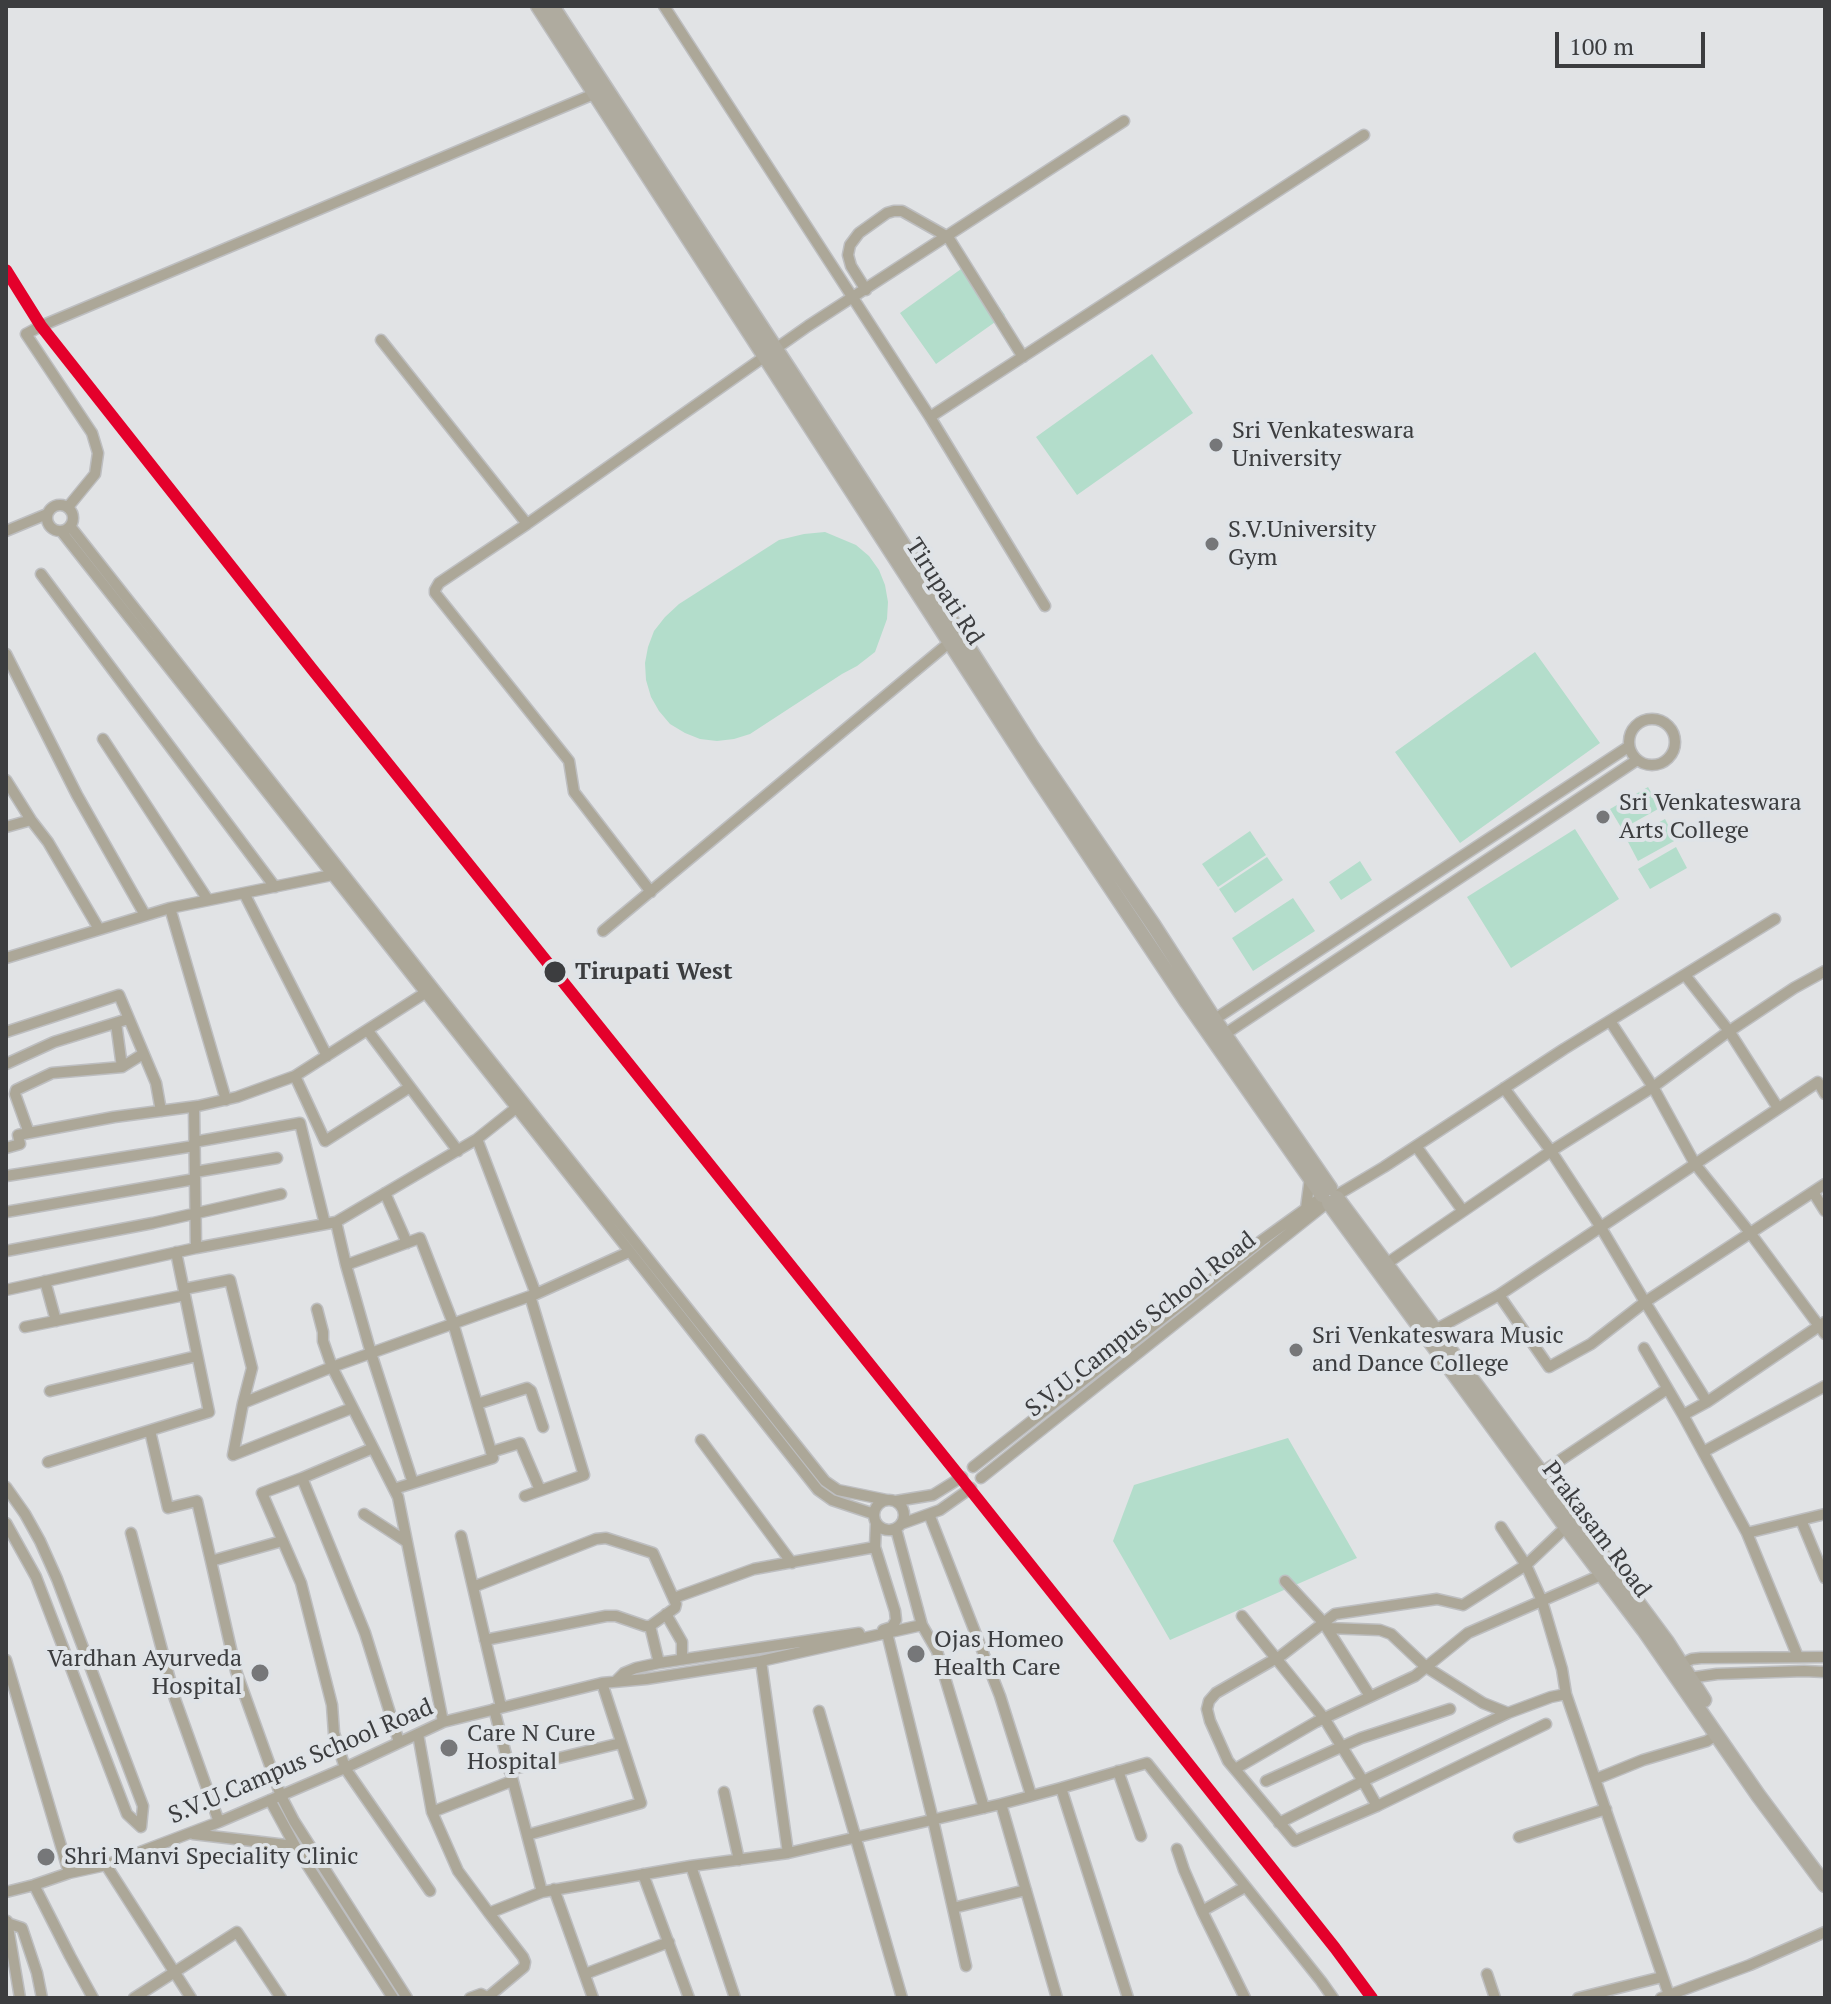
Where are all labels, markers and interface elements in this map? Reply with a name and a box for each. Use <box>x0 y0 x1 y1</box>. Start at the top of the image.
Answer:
scale bar <box>1559 16 1709 66</box>
text: 100 m <box>1569 30 1634 62</box>
place label: Sri Venkateswara University <box>1232 417 1414 473</box>
marker: Sri Venkateswara University <box>1207 436 1225 454</box>
place label: S.V.University Gym <box>1228 516 1376 572</box>
street label: Tirupati Rd <box>899 533 989 651</box>
marker: S.V.University Gym <box>1203 535 1221 553</box>
place label: Sri Venkateswara Arts College <box>1619 789 1801 845</box>
marker: Sri Venkateswara Arts College <box>1594 808 1612 826</box>
place label: Tirupati West <box>575 958 733 986</box>
marker: Tirupati West <box>542 959 568 985</box>
street label: S.V.U.Campus School Road <box>1020 1226 1262 1424</box>
place label: Sri Venkateswara Music and Dance College <box>1312 1322 1564 1378</box>
marker: Sri Venkateswara Music and Dance College <box>1287 1341 1305 1359</box>
street label: Prakasam Road <box>1536 1456 1656 1604</box>
place label: Ojas Homeo Health Care <box>934 1626 1064 1682</box>
marker: Ojas Homeo Health Care <box>905 1643 927 1665</box>
place label: Vardhan Ayurveda Hospital <box>47 1645 242 1701</box>
marker: Vardhan Ayurveda Hospital <box>249 1662 271 1684</box>
street label: S.V.U.Campus School Road <box>165 1693 437 1831</box>
place label: Care N Cure Hospital <box>467 1720 596 1776</box>
marker: Care N Cure Hospital <box>438 1737 460 1759</box>
place label: Shri Manvi Speciality Clinic <box>64 1843 359 1871</box>
marker: Shri Manvi Speciality Clinic <box>35 1846 57 1868</box>

